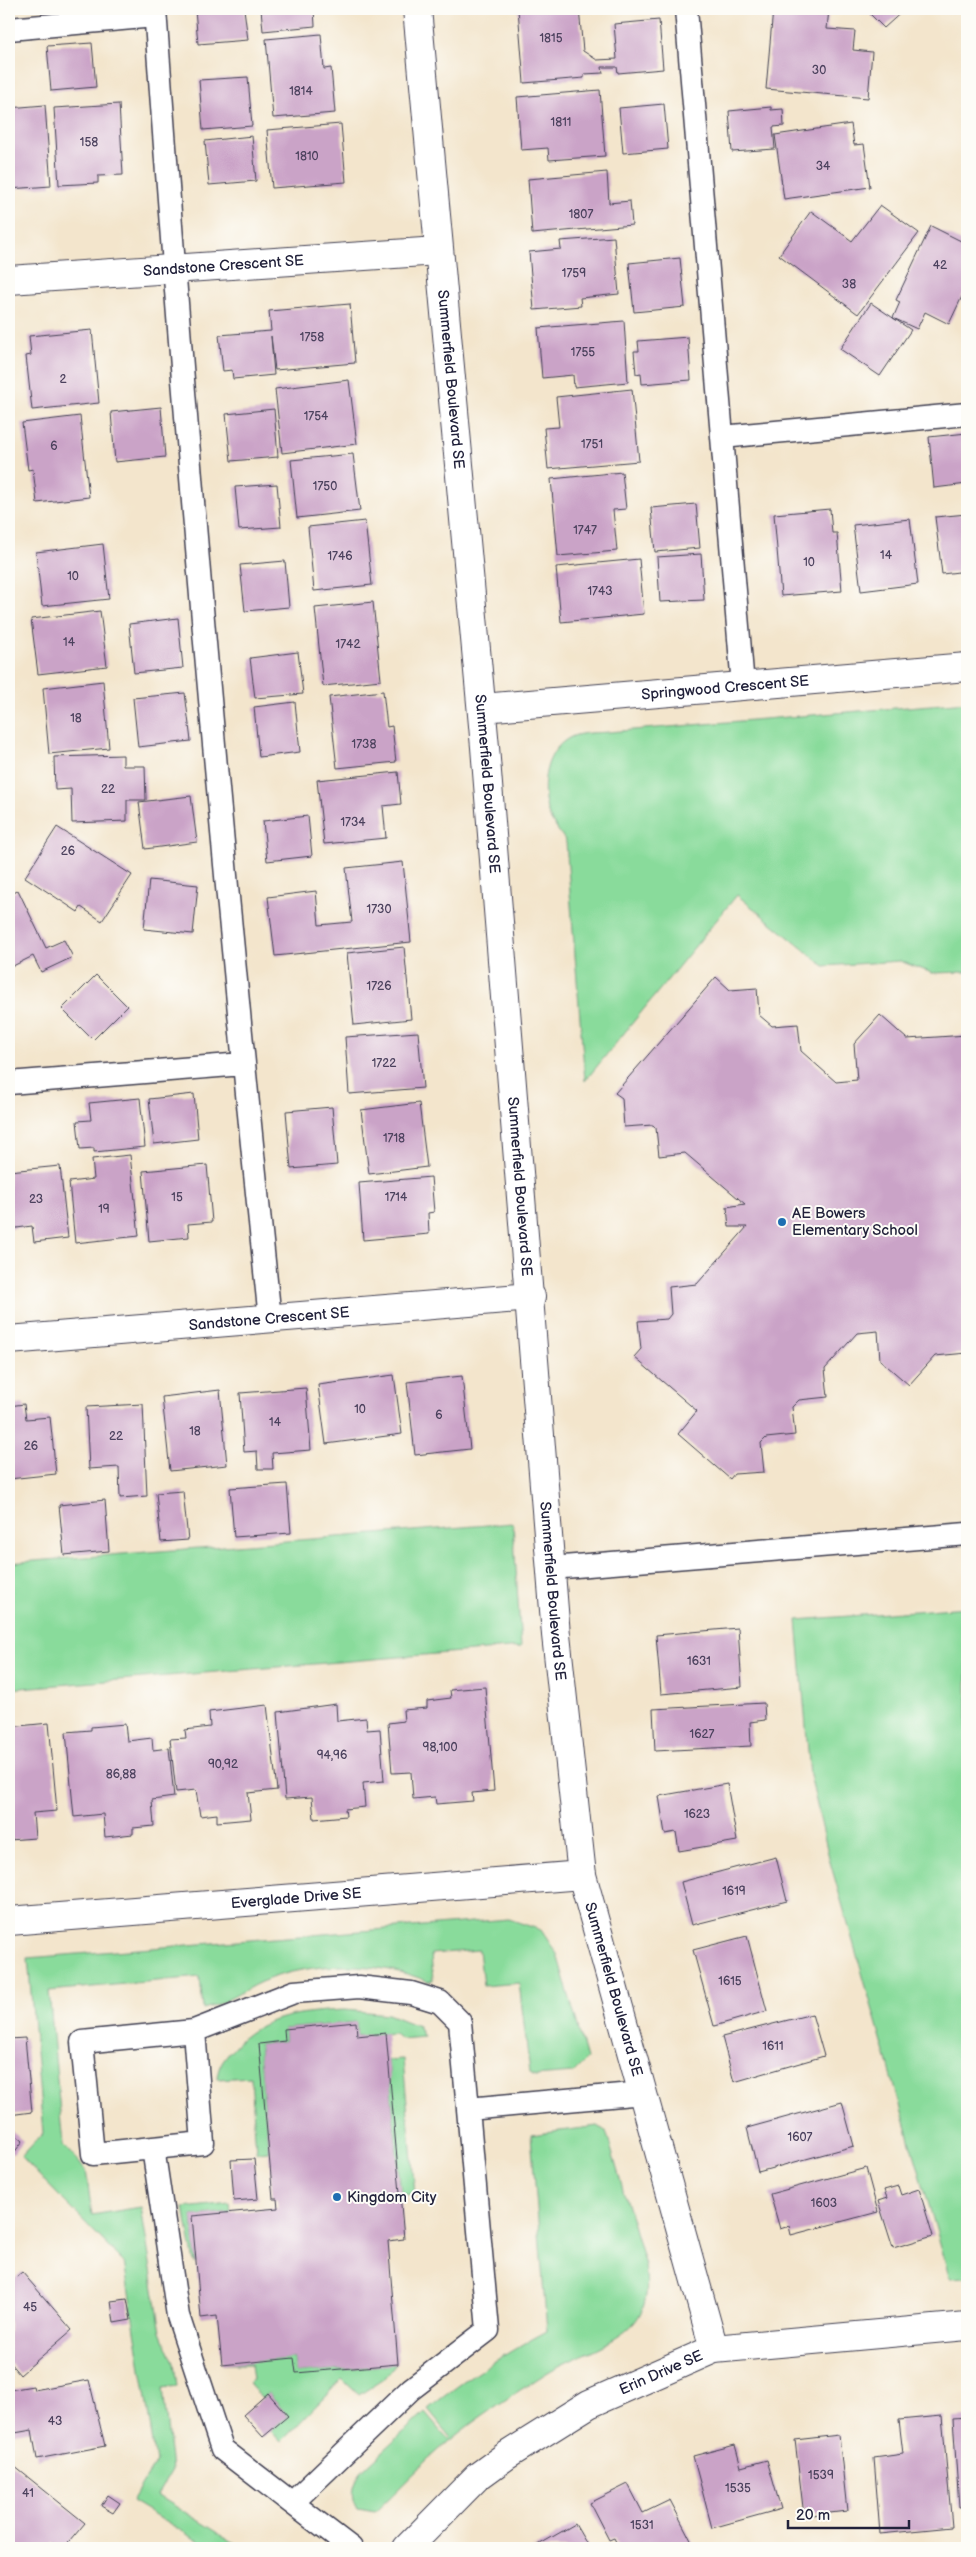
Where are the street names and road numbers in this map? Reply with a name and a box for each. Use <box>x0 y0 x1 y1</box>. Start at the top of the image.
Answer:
street label: Sandstone Crescent SE <box>143 251 305 281</box>
street label: Summerfield Boulevard SE <box>433 289 468 470</box>
street label: Springwood Crescent SE <box>640 671 810 705</box>
street label: Summerfield Boulevard SE <box>470 693 504 874</box>
street label: Summerfield Boulevard SE <box>503 1096 536 1277</box>
street label: Sandstone Crescent SE <box>188 1303 350 1335</box>
street label: Summerfield Boulevard SE <box>535 1501 570 1682</box>
street label: Everglade Drive SE <box>230 1884 362 1913</box>
street label: Summerfield Boulevard SE <box>580 1900 647 2079</box>
street label: Erin Drive SE <box>616 2346 706 2400</box>

